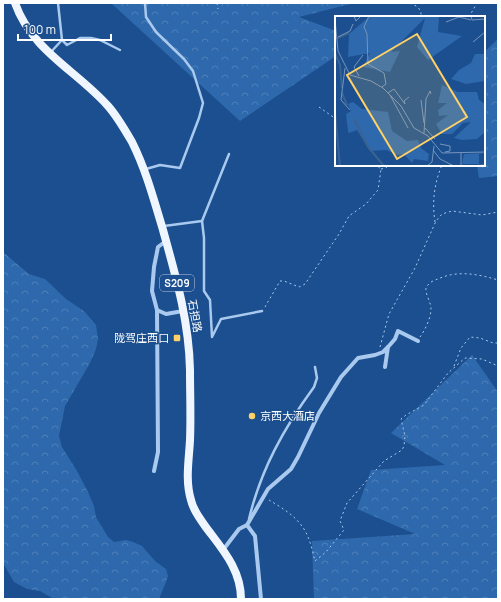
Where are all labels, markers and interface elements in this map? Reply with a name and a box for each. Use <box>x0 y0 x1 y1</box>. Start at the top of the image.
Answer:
scale bar <box>18 16 111 42</box>
inset map <box>335 16 485 166</box>
text: 100 m <box>24 21 56 38</box>
road number: S209 <box>160 275 194 291</box>
street label: 石担路 <box>185 298 206 334</box>
place label: 陇驾庄西口 <box>114 330 169 345</box>
marker: 陇驾庄西口 <box>172 333 182 343</box>
place label: 京西大酒店 <box>260 408 315 423</box>
marker: 京西大酒店 <box>247 411 257 421</box>

